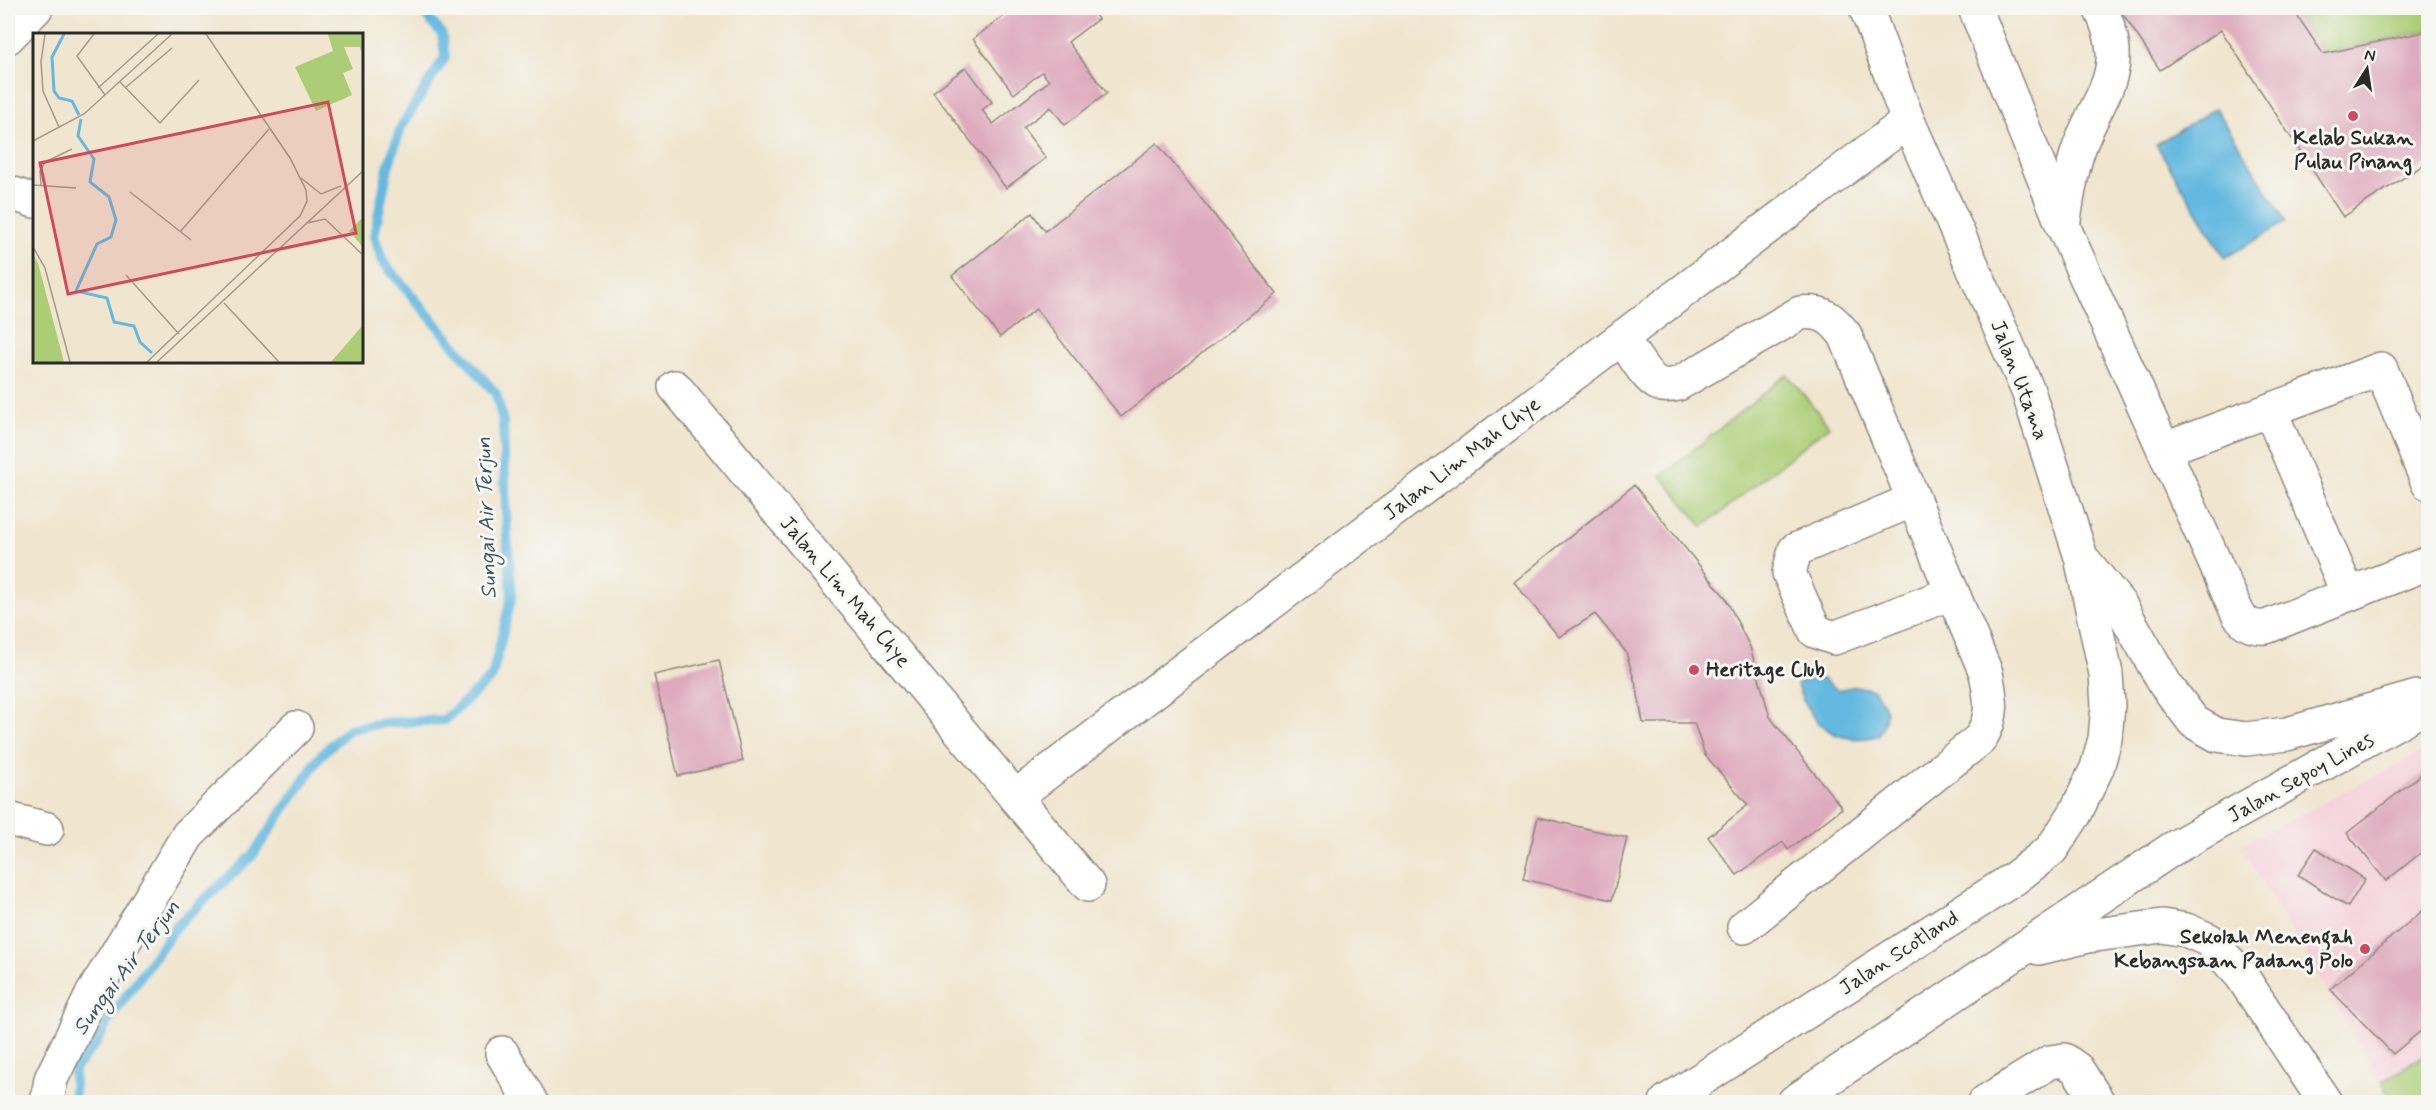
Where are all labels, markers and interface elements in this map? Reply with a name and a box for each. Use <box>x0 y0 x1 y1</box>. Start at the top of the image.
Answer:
inset map <box>33 33 363 363</box>
north arrow <box>2337 39 2397 99</box>
text: N <box>2362 44 2377 67</box>
marker: Kelab Sukan Pulau Pinang <box>2346 109 2360 123</box>
place label: Kelab Sukan Pulau Pinang <box>2293 124 2413 176</box>
street label: Jalan Utama <box>1983 316 2055 444</box>
street label: Jalan Lim Mah Chye <box>1378 391 1546 527</box>
water label: Sungai Air Terjun <box>470 436 506 599</box>
street label: Jalan Lim Mah Chye <box>773 510 917 674</box>
place label: Heritage Club <box>1706 656 1825 684</box>
marker: Heritage Club <box>1687 663 1701 677</box>
street label: Jalan Sepoy Lines <box>2223 726 2379 830</box>
water label: Sungai Air Terjun <box>67 895 189 1042</box>
street label: Jalan Scotland <box>1834 904 1964 1002</box>
place label: Sekolah Menengah Kebangsaan Padang Polo <box>2114 923 2353 975</box>
marker: Sekolah Menengah Kebangsaan Padang Polo <box>2358 942 2372 956</box>

